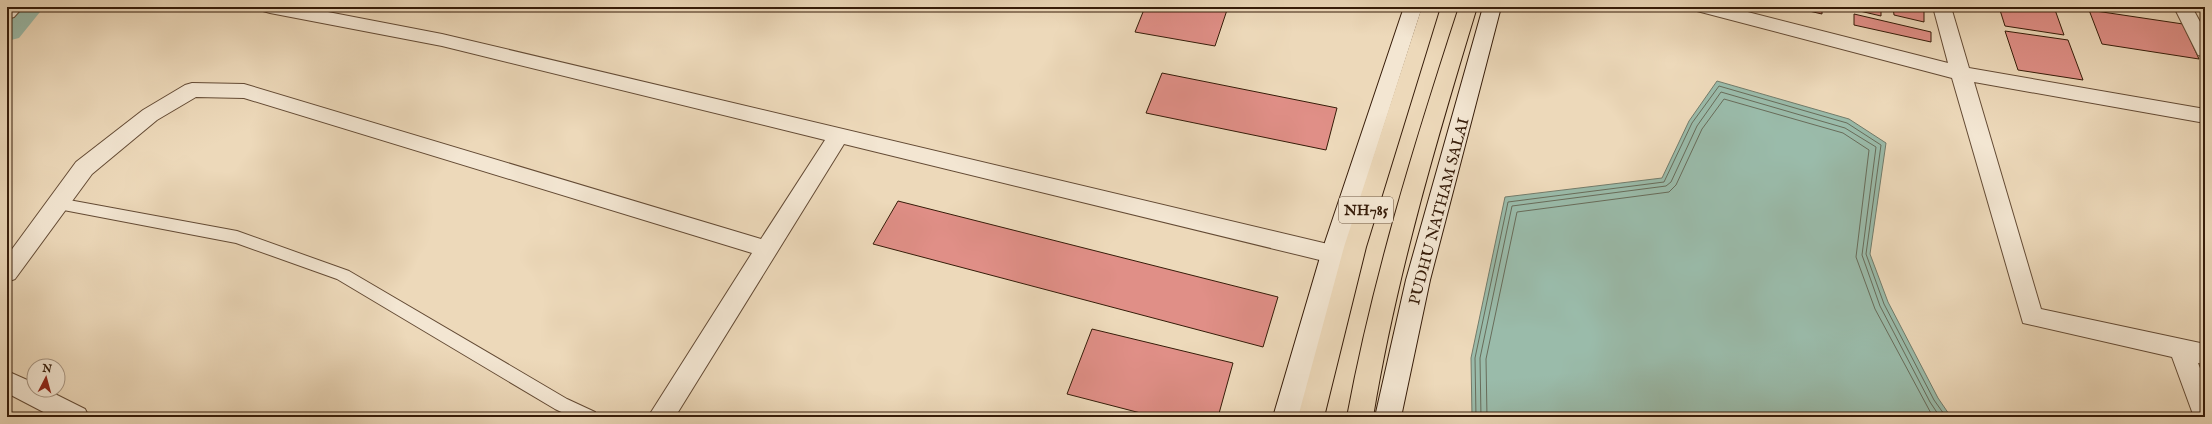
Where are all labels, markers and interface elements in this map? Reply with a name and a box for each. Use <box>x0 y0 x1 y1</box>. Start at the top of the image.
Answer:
street label: PUDHU NATHAM SALAI <box>1405 116 1475 307</box>
road number: NH785 <box>1339 197 1393 223</box>
north arrow <box>26 358 66 398</box>
text: N <box>40 361 53 377</box>

